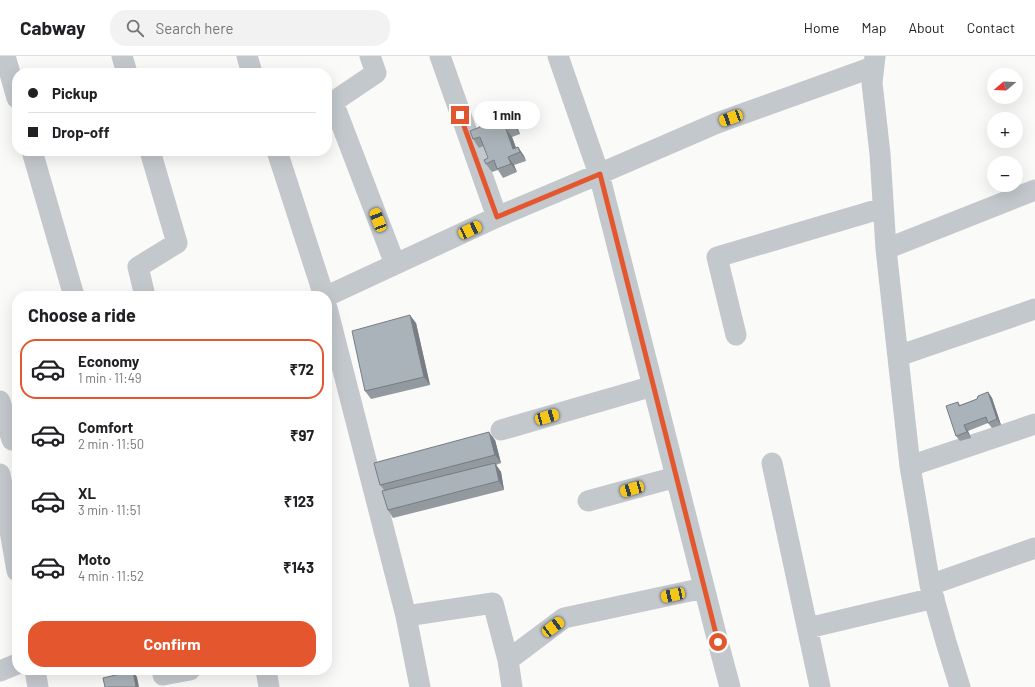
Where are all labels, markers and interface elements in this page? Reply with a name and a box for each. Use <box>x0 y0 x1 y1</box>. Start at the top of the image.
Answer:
search box <box>110 10 390 46</box>
text: Cabway <box>20 16 86 39</box>
icon: search <box>124 17 146 39</box>
text: Search here <box>156 19 234 37</box>
text: Home <box>804 19 840 36</box>
text: Map <box>862 19 886 36</box>
text: About <box>908 19 945 36</box>
text: Contact <box>967 19 1015 36</box>
north arrow <box>987 68 1023 104</box>
map controls <box>987 68 1023 192</box>
text: Pickup <box>52 84 98 102</box>
callout: 1 min <box>474 101 540 129</box>
route end <box>451 106 469 124</box>
text: 1 min <box>493 107 521 123</box>
car <box>718 108 744 128</box>
button: + <box>987 112 1023 148</box>
text: Drop-off <box>52 123 110 141</box>
button: − <box>987 156 1023 192</box>
car <box>368 207 388 233</box>
car <box>457 219 483 241</box>
text: Choose a ride <box>28 304 136 326</box>
icon: car <box>30 351 66 387</box>
text: Economy <box>78 352 139 370</box>
text: ₹72 <box>290 360 314 378</box>
text: 1 min · 11:49 <box>78 370 142 386</box>
car <box>534 408 560 426</box>
icon: car <box>30 417 66 453</box>
text: Comfort <box>78 418 133 436</box>
text: ₹97 <box>290 426 314 444</box>
text: 2 min · 11:50 <box>78 436 144 452</box>
car <box>619 480 645 498</box>
icon: car <box>30 483 66 519</box>
text: XL <box>78 484 96 502</box>
text: ₹123 <box>284 492 314 510</box>
text: 3 min · 11:51 <box>78 502 141 518</box>
icon: car <box>30 549 66 585</box>
text: Moto <box>78 550 111 568</box>
text: ₹143 <box>283 558 314 576</box>
text: 4 min · 11:52 <box>78 568 144 584</box>
car <box>660 587 686 603</box>
car <box>540 615 566 639</box>
button: Confirm <box>28 621 316 667</box>
route start <box>709 633 727 651</box>

